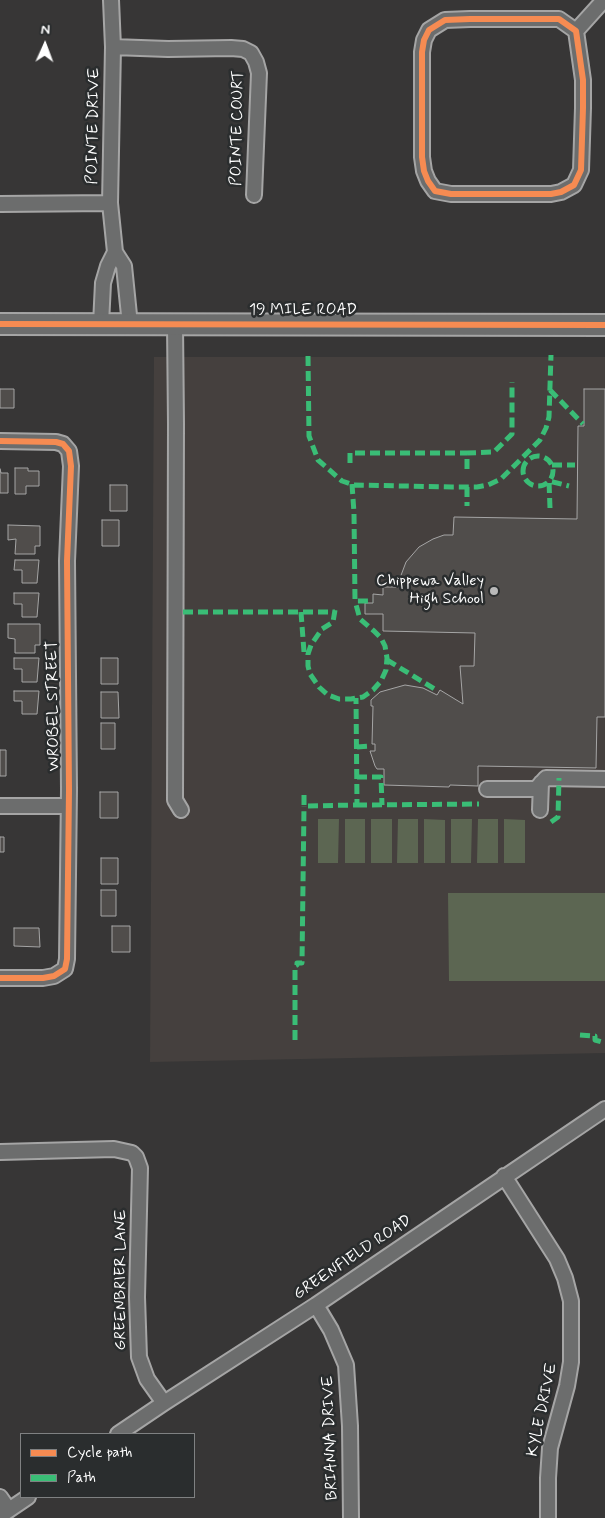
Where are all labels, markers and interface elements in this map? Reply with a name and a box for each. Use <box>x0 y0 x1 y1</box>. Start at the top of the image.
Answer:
north arrow <box>20 20 70 70</box>
text: N <box>41 21 50 39</box>
street label: POINTE DRIVE <box>83 67 105 185</box>
street label: POINTE COURT <box>227 70 249 186</box>
street label: 19 MILE ROAD <box>249 301 357 321</box>
place label: Chippewa Valley High School <box>376 572 484 610</box>
marker: Chippewa Valley High School <box>488 585 500 597</box>
street label: WROBEL STREET <box>43 640 65 772</box>
street label: GREENBRIER LANE <box>112 1209 132 1351</box>
street label: GREENFIELD ROAD <box>290 1211 416 1305</box>
street label: KYLE DRIVE <box>524 1361 562 1459</box>
street label: BRIANNA DRIVE <box>319 1375 343 1501</box>
legend <box>20 1433 195 1498</box>
text: Cycle path <box>67 1443 132 1463</box>
text: Path <box>67 1468 96 1488</box>

